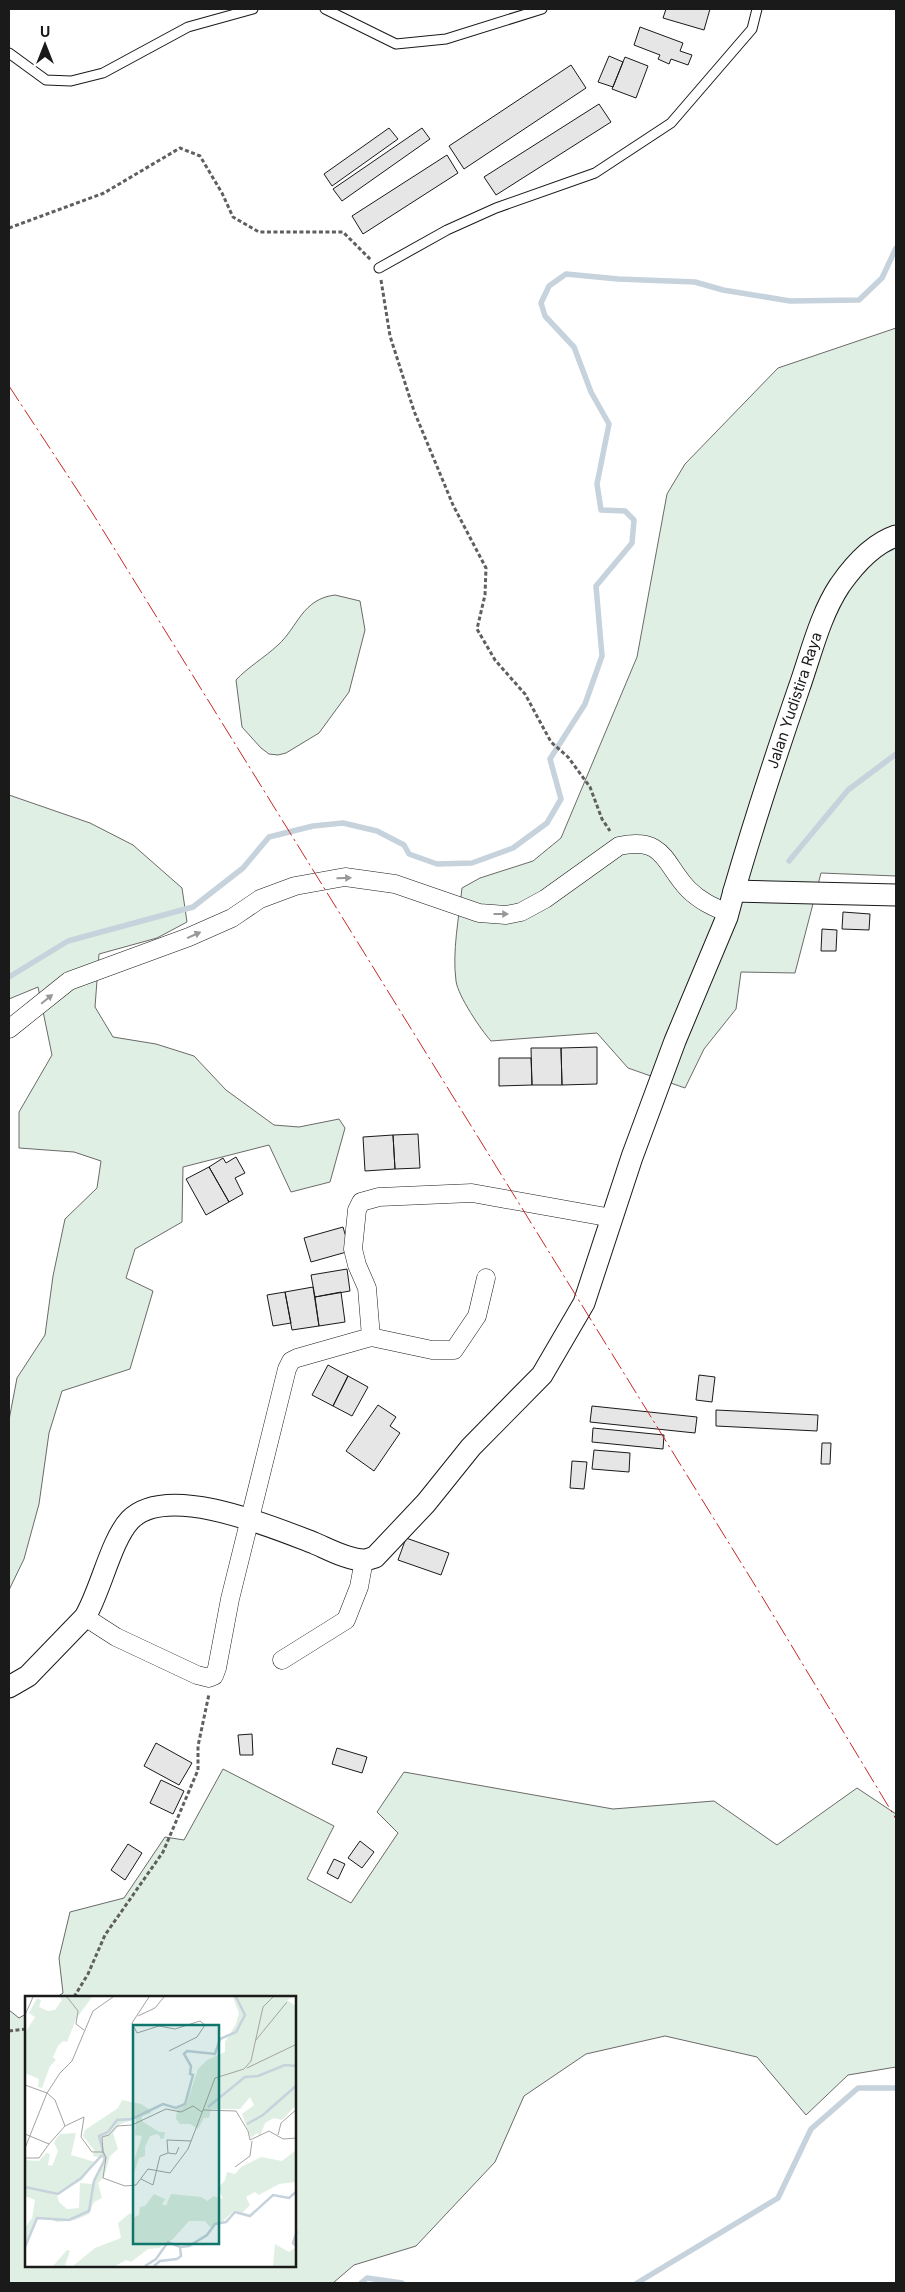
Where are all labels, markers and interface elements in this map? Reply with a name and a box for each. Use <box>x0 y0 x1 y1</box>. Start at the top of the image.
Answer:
north arrow <box>20 20 70 70</box>
text: U <box>40 23 50 40</box>
street label: Jalan Yudistira Raya <box>763 629 826 771</box>
one-way arrow <box>337 874 353 882</box>
one-way arrow <box>494 910 510 918</box>
one-way arrow <box>187 930 201 938</box>
one-way arrow <box>40 993 53 1004</box>
inset map <box>25 1996 296 2267</box>

